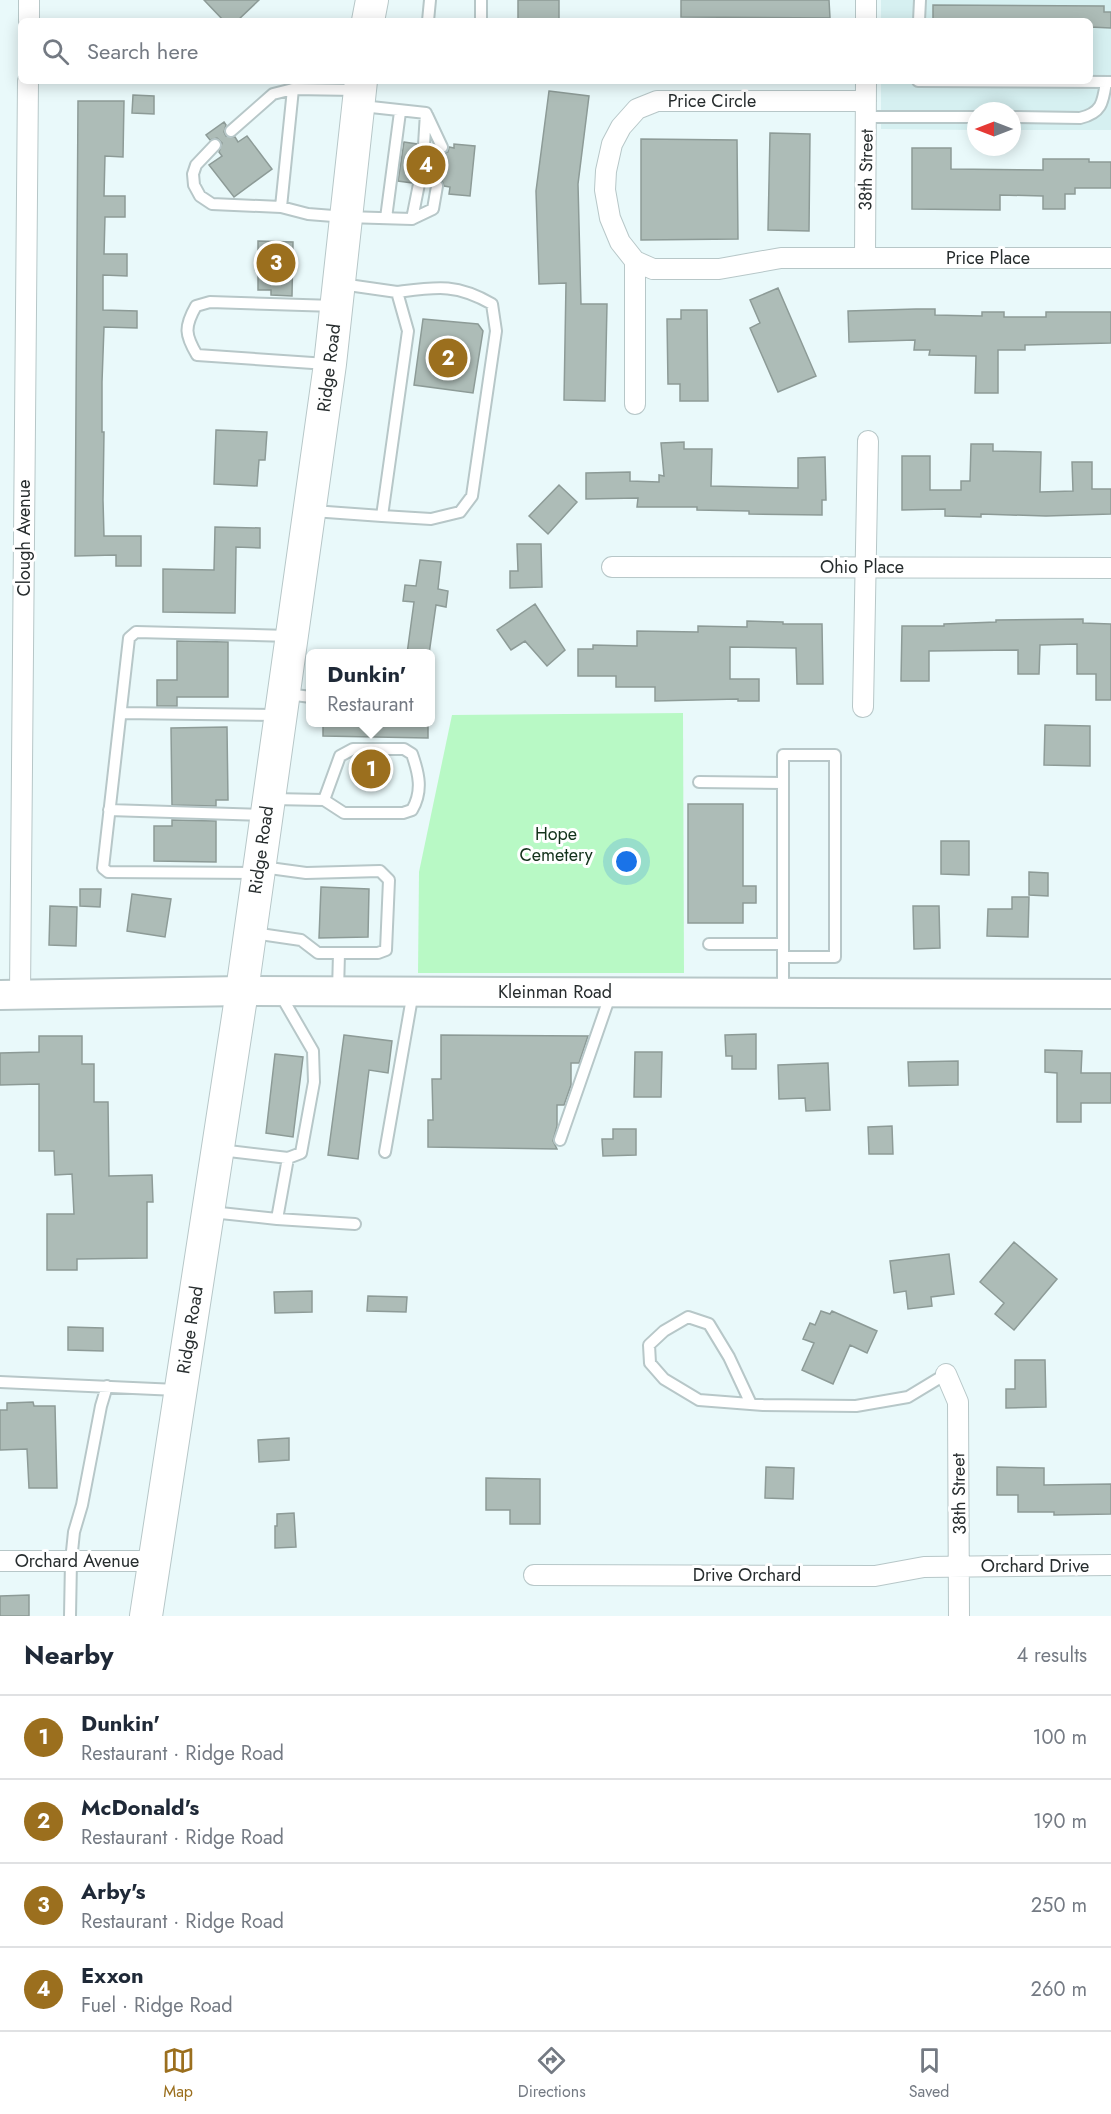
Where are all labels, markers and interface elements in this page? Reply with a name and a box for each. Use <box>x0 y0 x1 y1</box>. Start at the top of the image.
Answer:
search box <box>18 18 1093 84</box>
icon: search <box>39 35 72 68</box>
text: Search here <box>87 35 198 67</box>
street label: Price Circle <box>668 88 756 114</box>
north arrow <box>967 102 1021 156</box>
street label: 38th Street <box>852 128 880 211</box>
pin: 4 <box>406 142 446 188</box>
pin: 3 <box>256 240 296 286</box>
street label: Price Place <box>946 245 1030 271</box>
street label: Ridge Road <box>311 322 347 414</box>
pin: 2 <box>428 336 468 380</box>
street label: Clough Avenue <box>11 480 37 596</box>
street label: Ohio Place <box>820 554 904 580</box>
popup <box>306 649 435 727</box>
text: Dunkin' <box>327 658 406 690</box>
text: Restaurant <box>327 690 414 719</box>
pin: 1 <box>352 746 391 792</box>
street label: Ridge Road <box>242 804 280 896</box>
park label: Hope Cemetery <box>519 821 593 868</box>
your location <box>612 847 641 876</box>
street label: Kleinman Road <box>498 979 612 1005</box>
street label: Ridge Road <box>170 1284 210 1376</box>
street label: 38th Street <box>945 1452 973 1535</box>
street label: Orchard Avenue <box>15 1548 139 1574</box>
street label: Orchard Drive <box>981 1553 1089 1579</box>
street label: Drive Orchard <box>693 1562 801 1588</box>
text: Nearby <box>24 1636 113 1674</box>
text: 4 results <box>1016 1641 1087 1670</box>
text: Dunkin' <box>81 1707 160 1739</box>
text: 1 <box>38 1723 49 1752</box>
text: 100 m <box>1032 1723 1087 1752</box>
text: Restaurant · Ridge Road <box>81 1739 284 1768</box>
text: McDonald's <box>81 1791 199 1823</box>
text: 2 <box>37 1807 50 1836</box>
text: 190 m <box>1033 1807 1087 1836</box>
text: Restaurant · Ridge Road <box>81 1823 284 1852</box>
text: Arby's <box>81 1875 146 1907</box>
text: 3 <box>37 1891 50 1920</box>
text: 250 m <box>1031 1891 1087 1920</box>
text: Restaurant · Ridge Road <box>81 1907 284 1936</box>
text: Exxon <box>81 1959 144 1991</box>
text: 4 <box>37 1975 50 2004</box>
text: 260 m <box>1031 1975 1087 2004</box>
text: Fuel · Ridge Road <box>81 1991 233 2020</box>
tab: Map <box>162 2044 195 2103</box>
tab: Directions <box>518 2044 586 2103</box>
tab: Saved <box>909 2044 949 2103</box>

